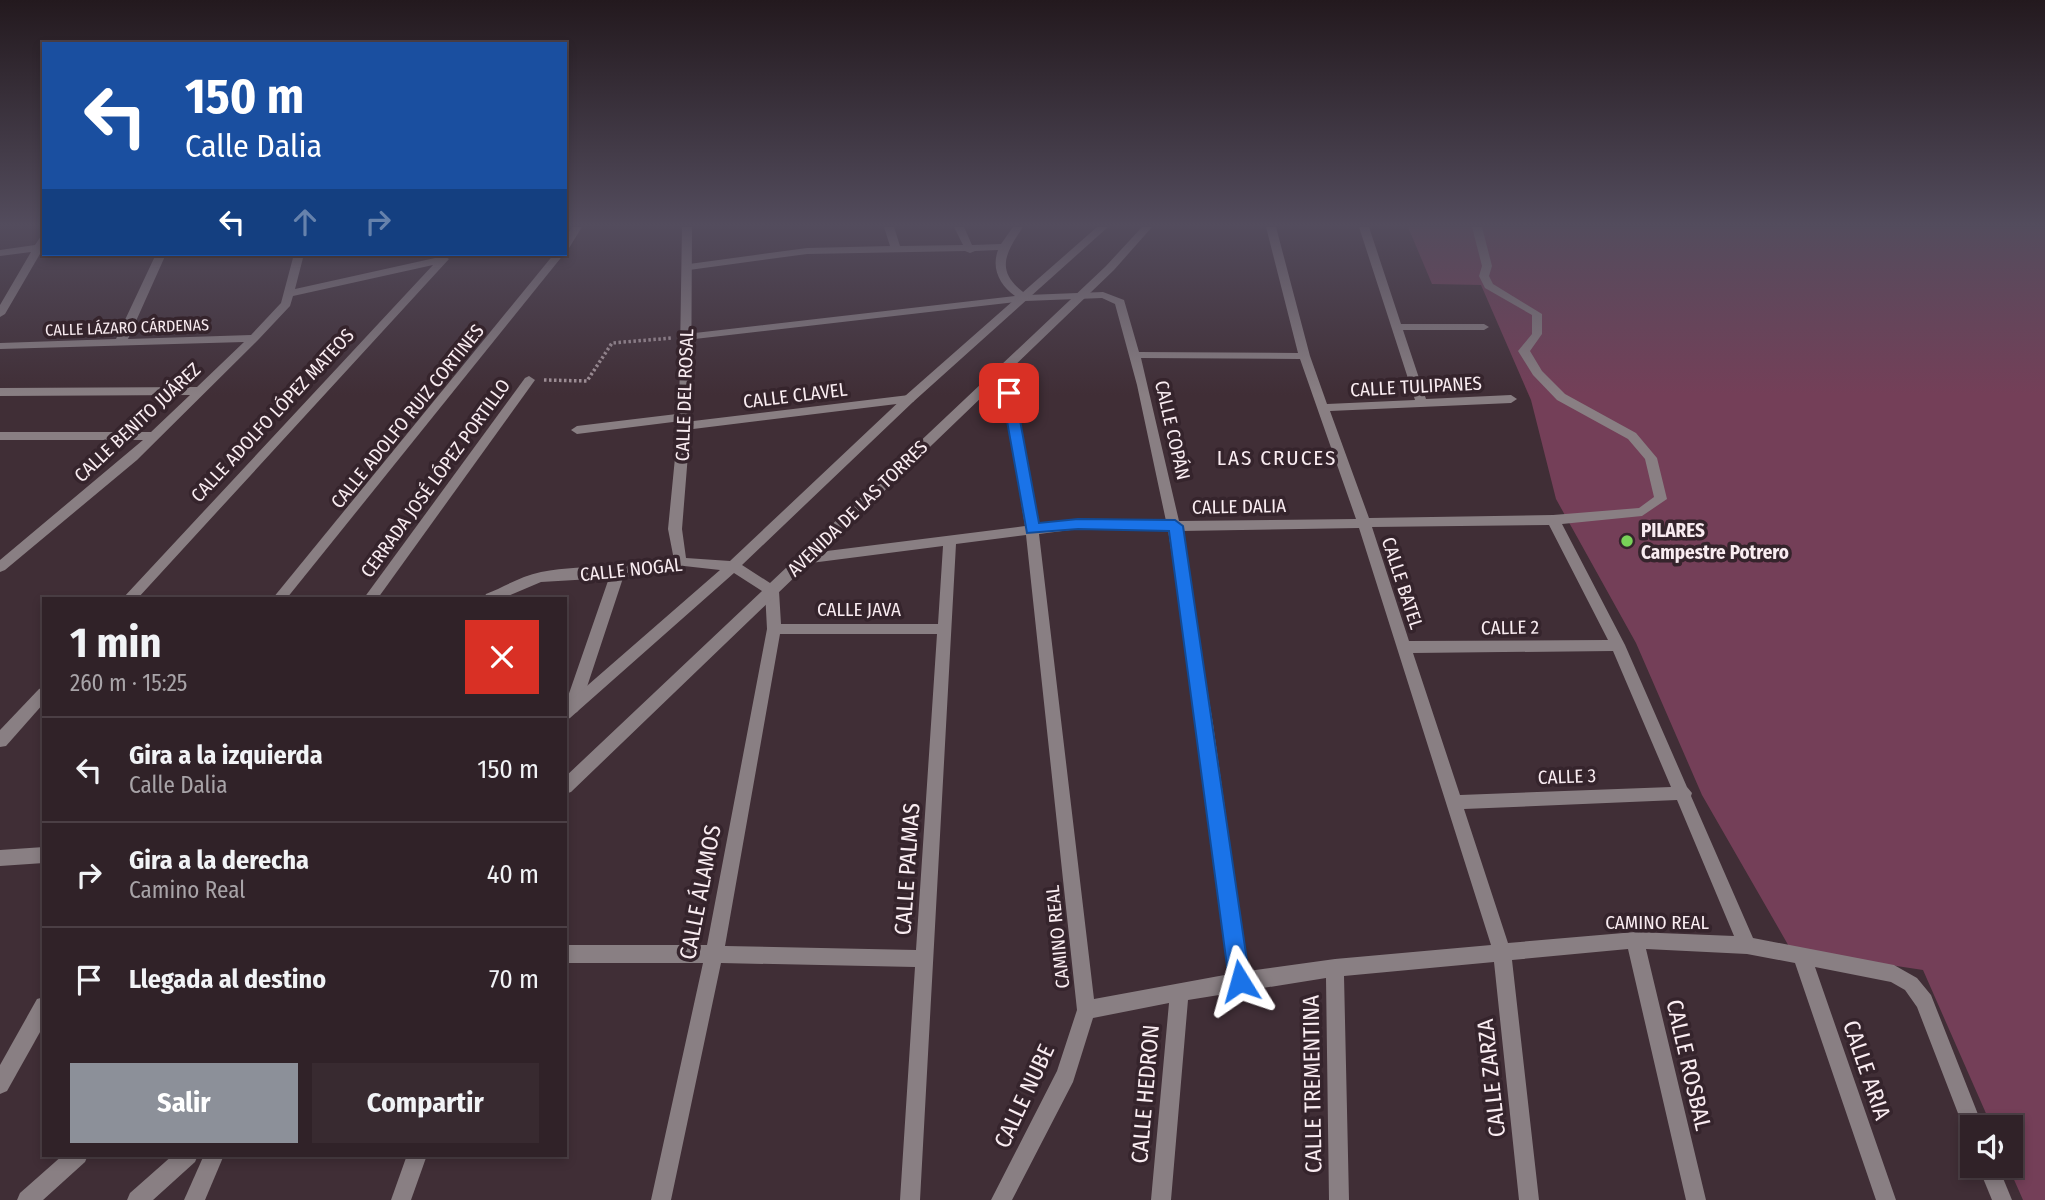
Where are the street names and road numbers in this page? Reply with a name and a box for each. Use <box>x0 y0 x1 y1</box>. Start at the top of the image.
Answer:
street label: CALLE LÁZARO CÁRDENAS <box>45 315 209 340</box>
street label: CALLE ADOLFO RUIZ CORTINES <box>326 320 489 513</box>
street label: CALLE ADOLFO LÓPEZ MATEOS <box>186 324 359 507</box>
street label: CALLE DEL ROSAL <box>671 328 698 462</box>
street label: CALLE BENITO JUÁREZ <box>69 358 205 487</box>
street label: CALLE TULIPANES <box>1350 372 1482 401</box>
street label: CERRADA JOSÉ LÓPEZ PORTILLO <box>356 375 515 582</box>
street label: CALLE CLAVEL <box>742 378 849 413</box>
street label: CALLE COPÁN <box>1150 378 1195 482</box>
street label: AVENIDA DE LAS TORRES <box>783 436 932 581</box>
street label: CALLE DALIA <box>1192 494 1286 519</box>
street label: CALLE BATEL <box>1377 534 1428 633</box>
street label: CALLE NOGAL <box>579 553 684 586</box>
street label: CALLE JAVA <box>817 598 901 621</box>
street label: CALLE 2 <box>1481 615 1539 640</box>
street label: CALLE 3 <box>1537 764 1597 789</box>
street label: CALLE PALMAS <box>888 802 926 936</box>
street label: CALLE ÁLAMOS <box>672 822 727 962</box>
street label: CAMINO REAL <box>1041 884 1074 990</box>
street label: CAMINO REAL <box>1605 911 1709 934</box>
street label: CALLE TREMENTINA <box>1296 995 1328 1173</box>
street label: CALLE ROSBAL <box>1660 997 1718 1133</box>
street label: CALLE ARIA <box>1837 1017 1897 1123</box>
street label: CALLE ZARZA <box>1471 1018 1511 1138</box>
street label: CALLE HEDRON <box>1125 1023 1165 1165</box>
street label: CALLE NUBE <box>988 1040 1060 1152</box>

